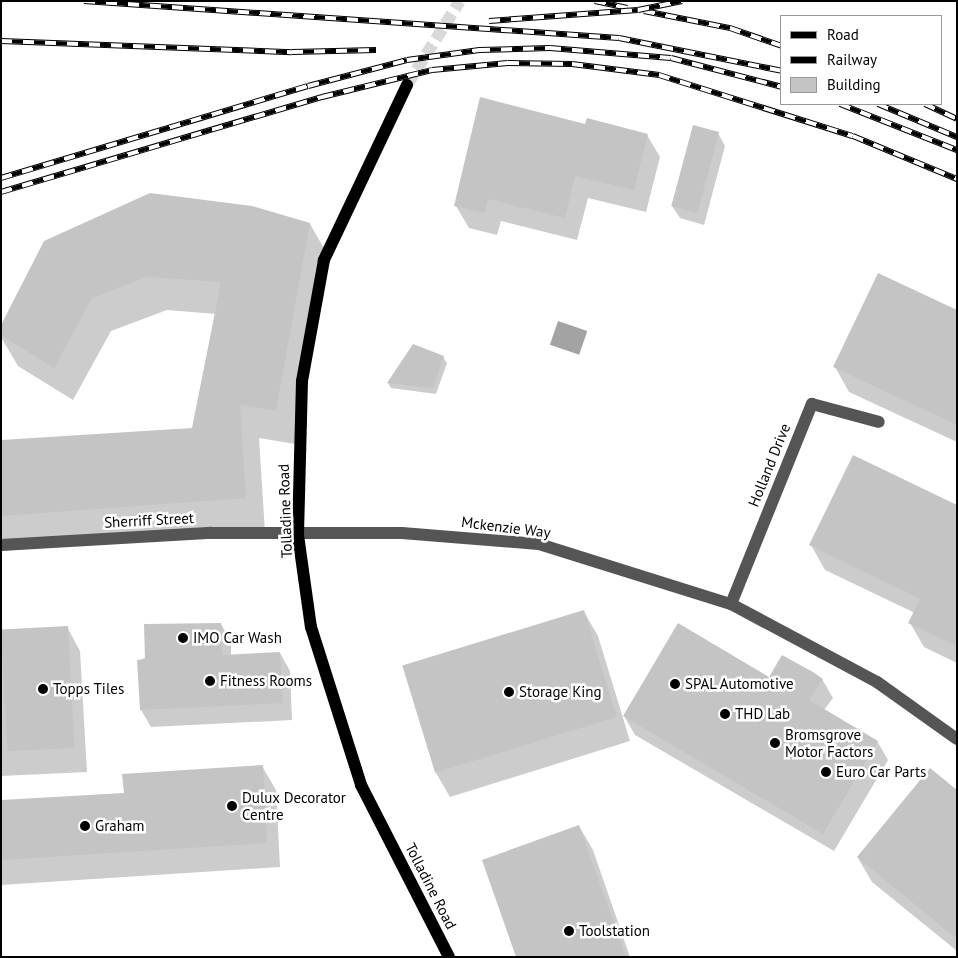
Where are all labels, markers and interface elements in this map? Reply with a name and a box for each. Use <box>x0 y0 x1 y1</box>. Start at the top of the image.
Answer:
legend <box>780 15 943 105</box>
text: Road <box>827 25 859 44</box>
text: Railway <box>827 50 877 69</box>
text: Building <box>827 75 881 94</box>
street label: Holland Drive <box>744 421 794 509</box>
street label: Tolladine Road <box>274 464 296 558</box>
street label: Sherriff Street <box>104 509 194 531</box>
street label: Mckenzie Way <box>460 513 552 541</box>
place label: IMO Car Wash <box>193 629 282 647</box>
marker: IMO Car Wash <box>177 632 189 644</box>
place label: Fitness Rooms <box>220 672 312 690</box>
marker: Fitness Rooms <box>204 675 216 687</box>
place label: SPAL Automotive <box>685 675 795 693</box>
marker: SPAL Automotive <box>669 678 681 690</box>
place label: Topps Tiles <box>53 680 125 698</box>
marker: Topps Tiles <box>37 683 49 695</box>
place label: Storage King <box>519 683 602 701</box>
marker: Storage King <box>503 686 515 698</box>
place label: THD Lab <box>735 705 790 723</box>
marker: THD Lab <box>719 708 731 720</box>
place label: Bromsgrove Motor Factors <box>785 725 873 760</box>
marker: Bromsgrove Motor Factors <box>769 737 781 749</box>
place label: Euro Car Parts <box>836 763 926 781</box>
marker: Euro Car Parts <box>820 766 832 778</box>
place label: Dulux Decorator Centre <box>242 788 346 823</box>
marker: Dulux Decorator Centre <box>226 800 238 812</box>
place label: Graham <box>95 817 145 835</box>
marker: Graham <box>79 820 91 832</box>
street label: Tolladine Road <box>402 840 460 932</box>
place label: Toolstation <box>579 922 650 940</box>
marker: Toolstation <box>563 925 575 937</box>

